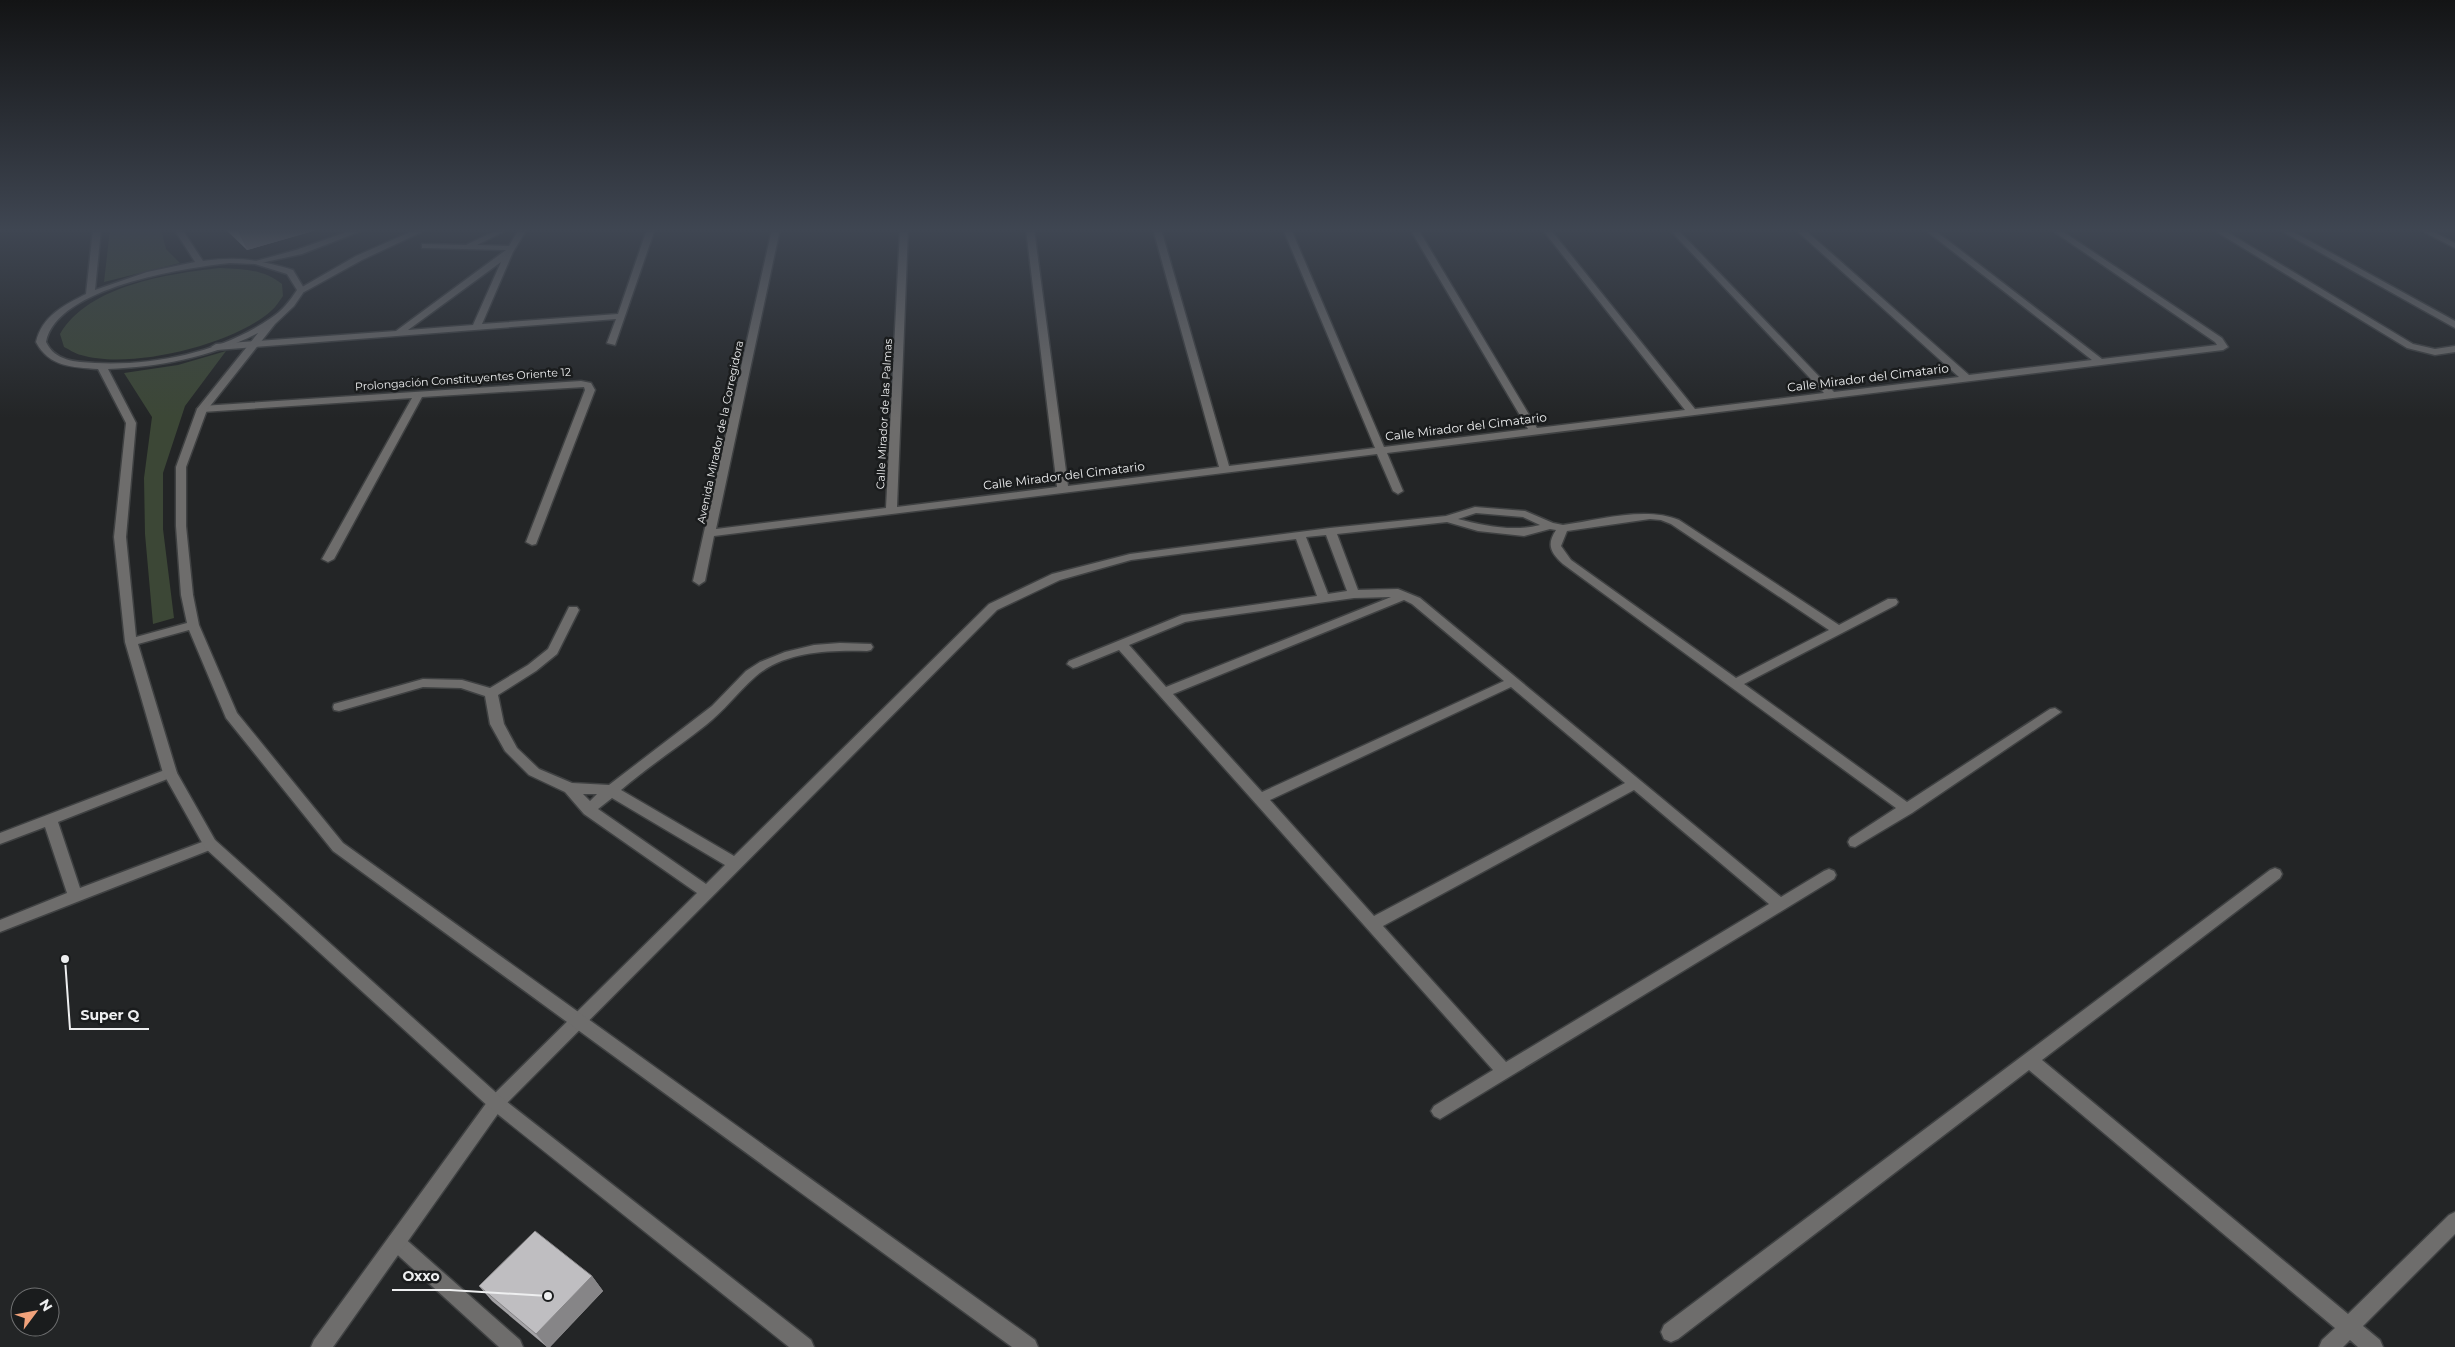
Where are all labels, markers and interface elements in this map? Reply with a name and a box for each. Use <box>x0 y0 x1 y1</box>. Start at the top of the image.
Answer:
street label: Calle Mirador de las Palmas <box>873 338 895 490</box>
street label: Avenida Mirador de la Corregidora <box>694 339 746 525</box>
street label: Calle Mirador del Cimatario <box>1786 360 1950 395</box>
street label: Prolongación Constituyentes Oriente 12 <box>355 364 571 394</box>
street label: Calle Mirador del Cimatario <box>1384 409 1548 444</box>
street label: Calle Mirador del Cimatario <box>982 458 1146 493</box>
callout: Super Q <box>70 1000 149 1029</box>
text: Super Q <box>81 1006 140 1024</box>
callout: Oxxo <box>392 1261 450 1290</box>
text: Oxxo <box>402 1267 440 1285</box>
north arrow <box>10 1287 60 1337</box>
text: N <box>35 1296 57 1315</box>

